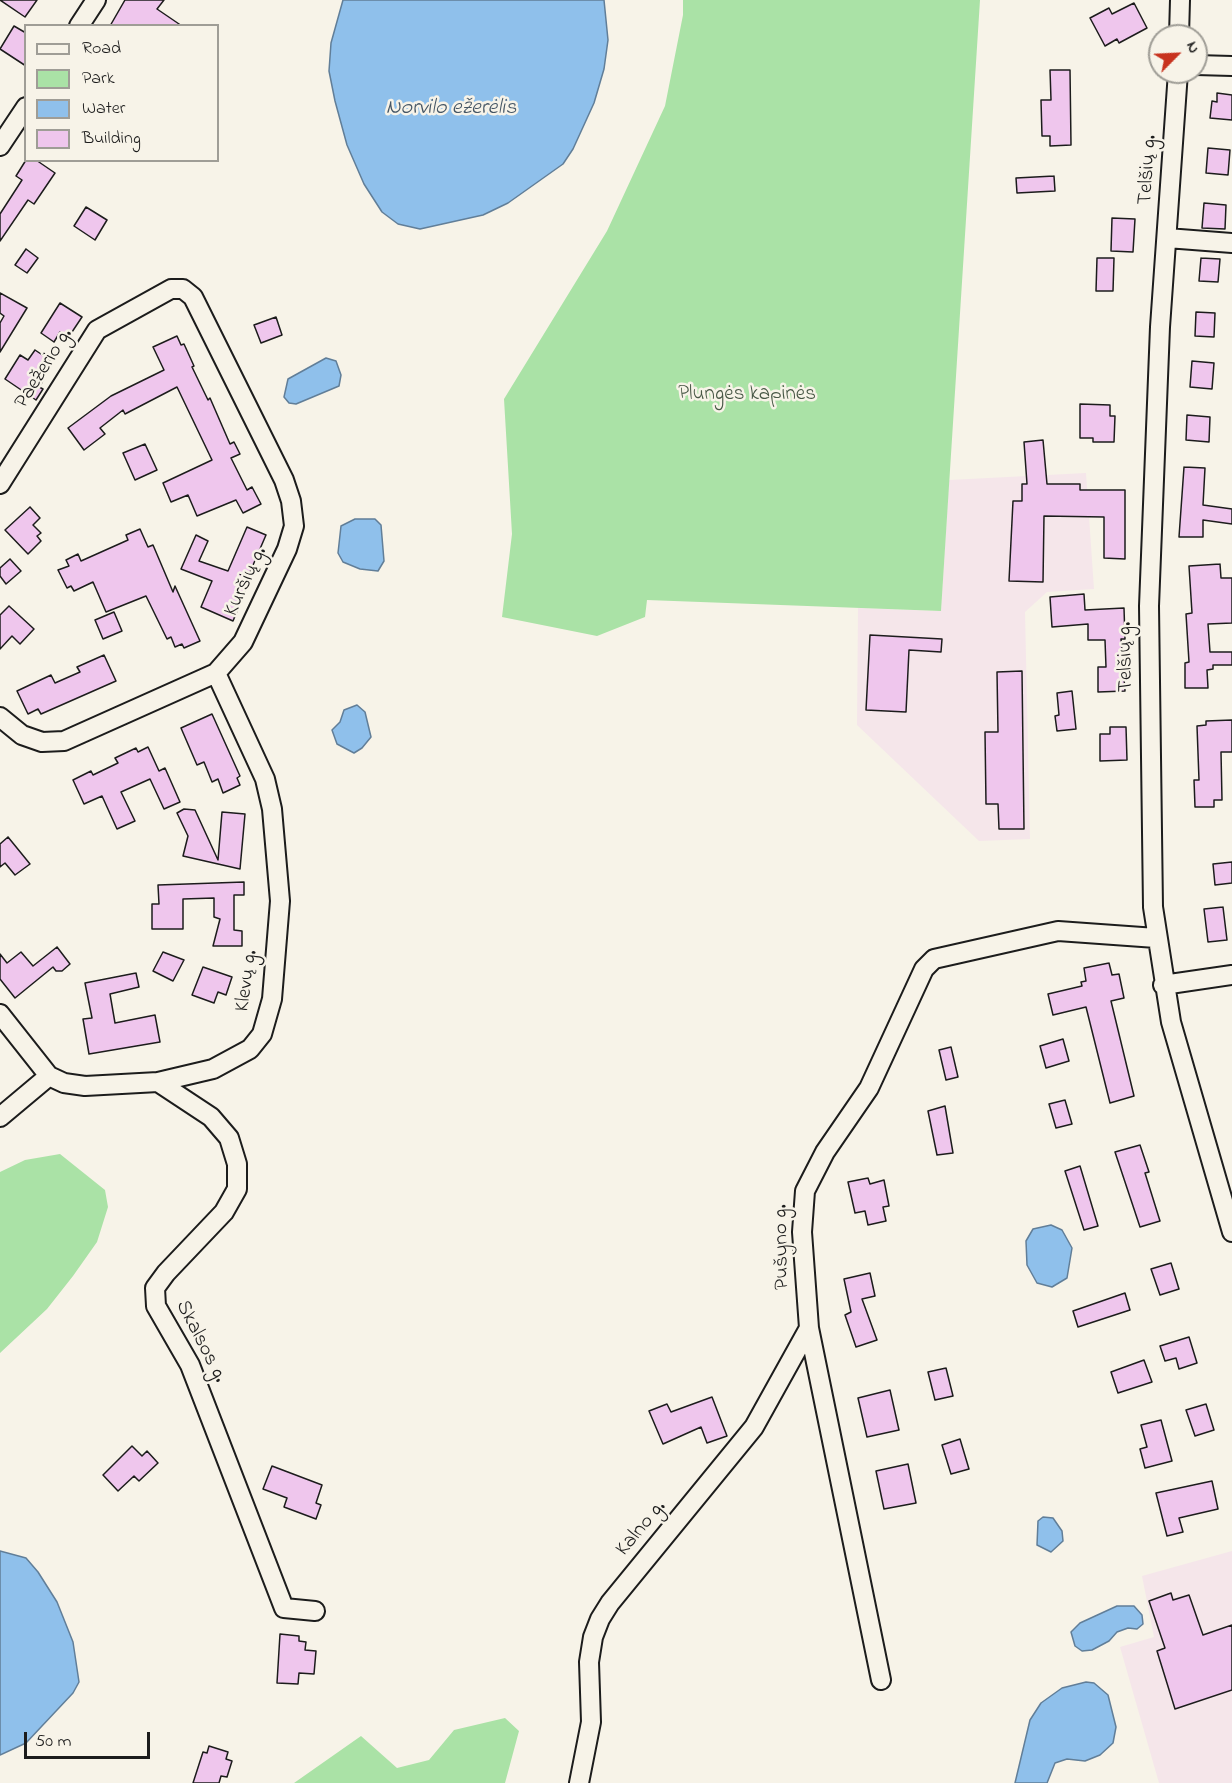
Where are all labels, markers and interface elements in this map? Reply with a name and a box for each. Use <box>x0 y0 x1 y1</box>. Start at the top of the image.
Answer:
legend <box>24 24 219 162</box>
north arrow <box>1148 24 1208 84</box>
text: Road <box>82 36 121 62</box>
text: N <box>1179 38 1206 57</box>
text: Park <box>82 66 115 92</box>
text: Water <box>82 96 125 122</box>
water label: Norvilo ežerėlis <box>386 96 516 122</box>
text: Building <box>82 126 141 152</box>
street label: Telšių g. <box>1134 134 1164 206</box>
street label: Paežerio g. <box>10 324 80 414</box>
park label: Plungės kapinės <box>678 383 816 409</box>
street label: Kuršių g. <box>220 543 274 621</box>
street label: Telšių g. <box>1114 622 1140 692</box>
street label: Klevų g. <box>231 948 265 1014</box>
street label: Pušyno g. <box>770 1204 796 1290</box>
street label: Skalsos g. <box>169 1297 231 1387</box>
street label: Kalno g. <box>611 1496 673 1562</box>
scale bar <box>27 1720 153 1758</box>
text: 50 m <box>35 1729 72 1755</box>

